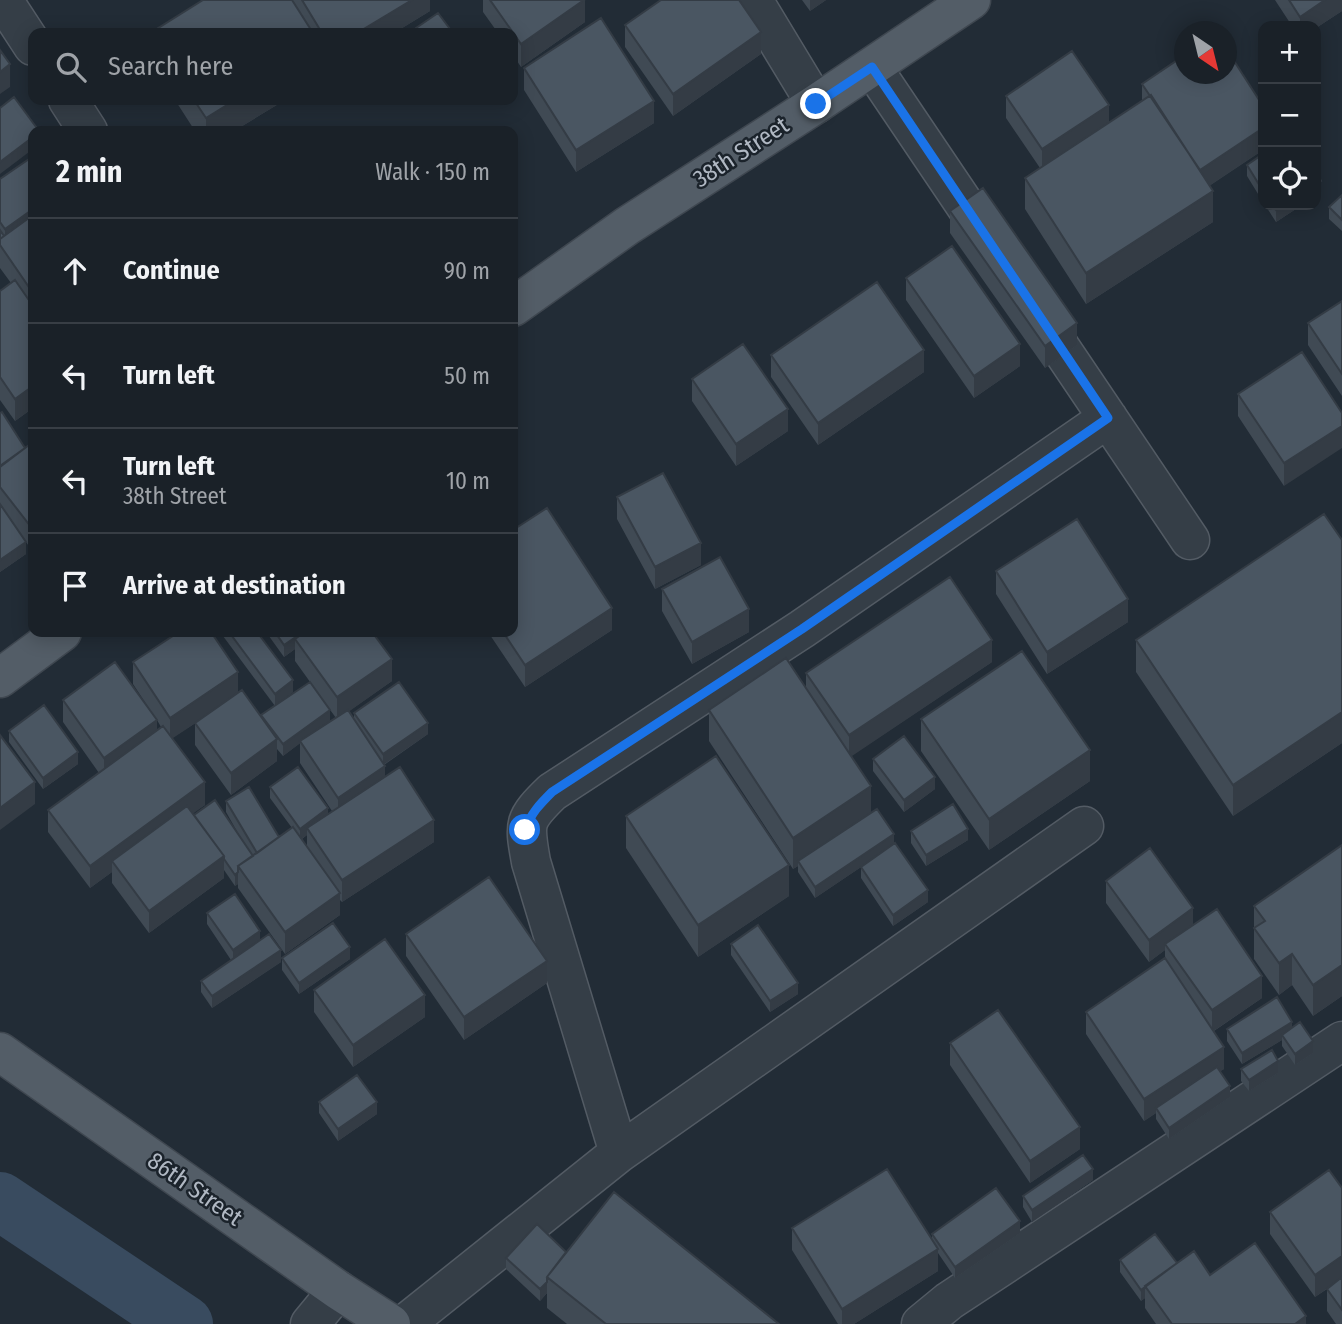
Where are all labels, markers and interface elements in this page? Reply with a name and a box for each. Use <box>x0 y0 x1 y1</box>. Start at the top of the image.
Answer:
north arrow <box>1174 21 1237 84</box>
map controls <box>1258 21 1321 210</box>
button: + <box>1258 21 1321 84</box>
search box <box>28 28 518 105</box>
icon: search <box>52 48 90 86</box>
text: Search here <box>108 51 233 82</box>
button: − <box>1258 84 1321 147</box>
route end <box>800 88 831 119</box>
street label: 38th Street <box>688 111 794 193</box>
button: locate <box>1258 147 1321 210</box>
text: 2 min <box>56 154 123 190</box>
text: Walk · 150 m <box>375 158 490 186</box>
icon: ahead <box>56 252 94 290</box>
text: Continue <box>123 255 220 286</box>
text: 90 m <box>444 257 490 285</box>
icon: left <box>56 357 94 395</box>
text: Turn left <box>123 360 215 391</box>
text: 50 m <box>444 362 490 390</box>
text: Turn left <box>123 451 215 482</box>
icon: left <box>56 462 94 500</box>
text: 10 m <box>446 467 490 495</box>
text: 38th Street <box>123 482 226 510</box>
icon: arrive <box>56 567 94 605</box>
text: Arrive at destination <box>123 570 346 601</box>
route start <box>509 814 540 845</box>
street label: 86th Street <box>142 1146 248 1232</box>

